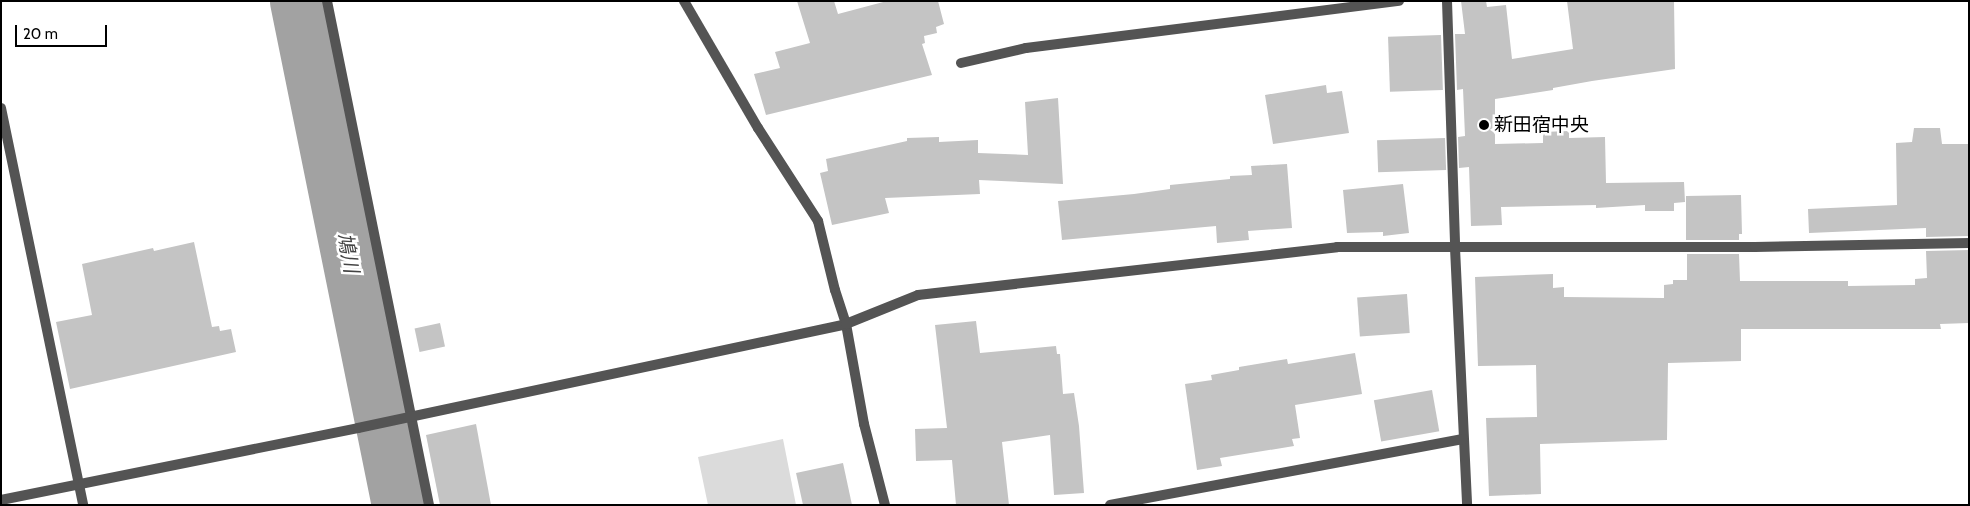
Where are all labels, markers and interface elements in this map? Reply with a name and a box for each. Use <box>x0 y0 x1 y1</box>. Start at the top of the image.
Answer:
scale bar <box>18 15 110 47</box>
text: 20 m <box>23 25 58 43</box>
place label: 新田宿中央 <box>1494 114 1589 136</box>
marker: 新田宿中央 <box>1478 119 1490 131</box>
water label: 鳩川 <box>332 231 364 275</box>

